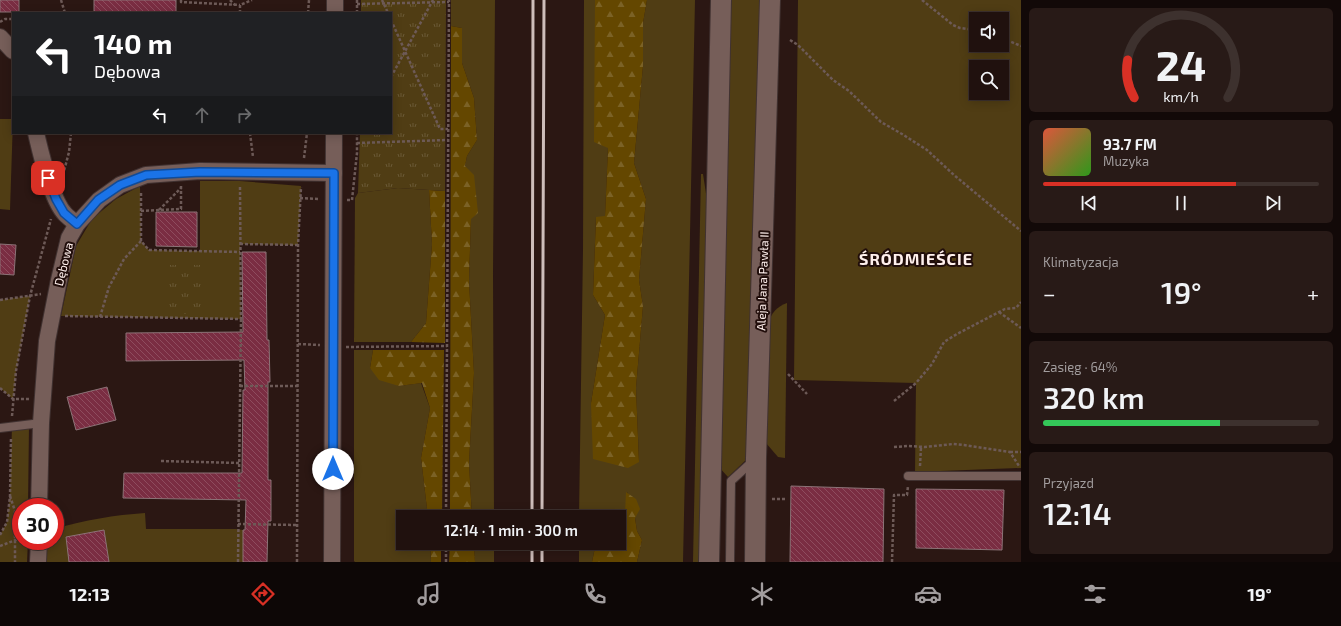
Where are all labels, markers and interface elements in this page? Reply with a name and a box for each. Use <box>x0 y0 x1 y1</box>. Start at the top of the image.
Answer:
map controls <box>969 12 1009 100</box>
button: sound <box>969 12 1009 52</box>
text: 140 m <box>94 26 172 60</box>
icon: left <box>28 28 80 80</box>
text: 24 <box>1156 39 1206 89</box>
text: Dębowa <box>94 60 161 82</box>
button: search <box>969 60 1009 100</box>
text: km/h <box>1163 88 1199 105</box>
icon: left <box>149 104 171 126</box>
icon: ahead <box>191 104 213 126</box>
icon: right <box>233 104 255 126</box>
text: 93.7 FM <box>1103 135 1157 153</box>
text: Muzyka <box>1103 153 1149 169</box>
pin <box>31 161 65 195</box>
icon: arrive <box>37 167 59 189</box>
icon: previous <box>1078 192 1100 214</box>
icon: pause <box>1170 192 1192 214</box>
icon: next <box>1262 192 1284 214</box>
street label: Aleja Jana Pawła II <box>753 231 772 331</box>
street label: Dębowa <box>51 241 75 287</box>
district label: ŚRÓDMIEŚCIE <box>859 249 973 268</box>
text: Klimatyzacja <box>1043 254 1119 270</box>
text: 19° <box>1161 274 1202 310</box>
text: − <box>1043 280 1056 306</box>
text: + <box>1307 280 1319 306</box>
text: Zasięg · 64% <box>1043 359 1117 375</box>
text: 320 km <box>1043 379 1145 415</box>
position arrow <box>312 448 354 490</box>
text: Przyjazd <box>1043 475 1094 491</box>
text: 12:14 <box>1043 495 1112 531</box>
speed limit sign: 30 <box>12 498 64 550</box>
text: 12:14 · 1 min · 300 m <box>444 521 578 539</box>
icon: directions <box>249 580 277 608</box>
icon: music <box>415 580 443 608</box>
icon: phone <box>581 580 609 608</box>
icon: climate <box>748 580 776 608</box>
icon: car <box>914 580 942 608</box>
icon: filters <box>1081 580 1109 608</box>
text: 12:13 <box>69 583 110 605</box>
text: 19° <box>1247 583 1272 605</box>

